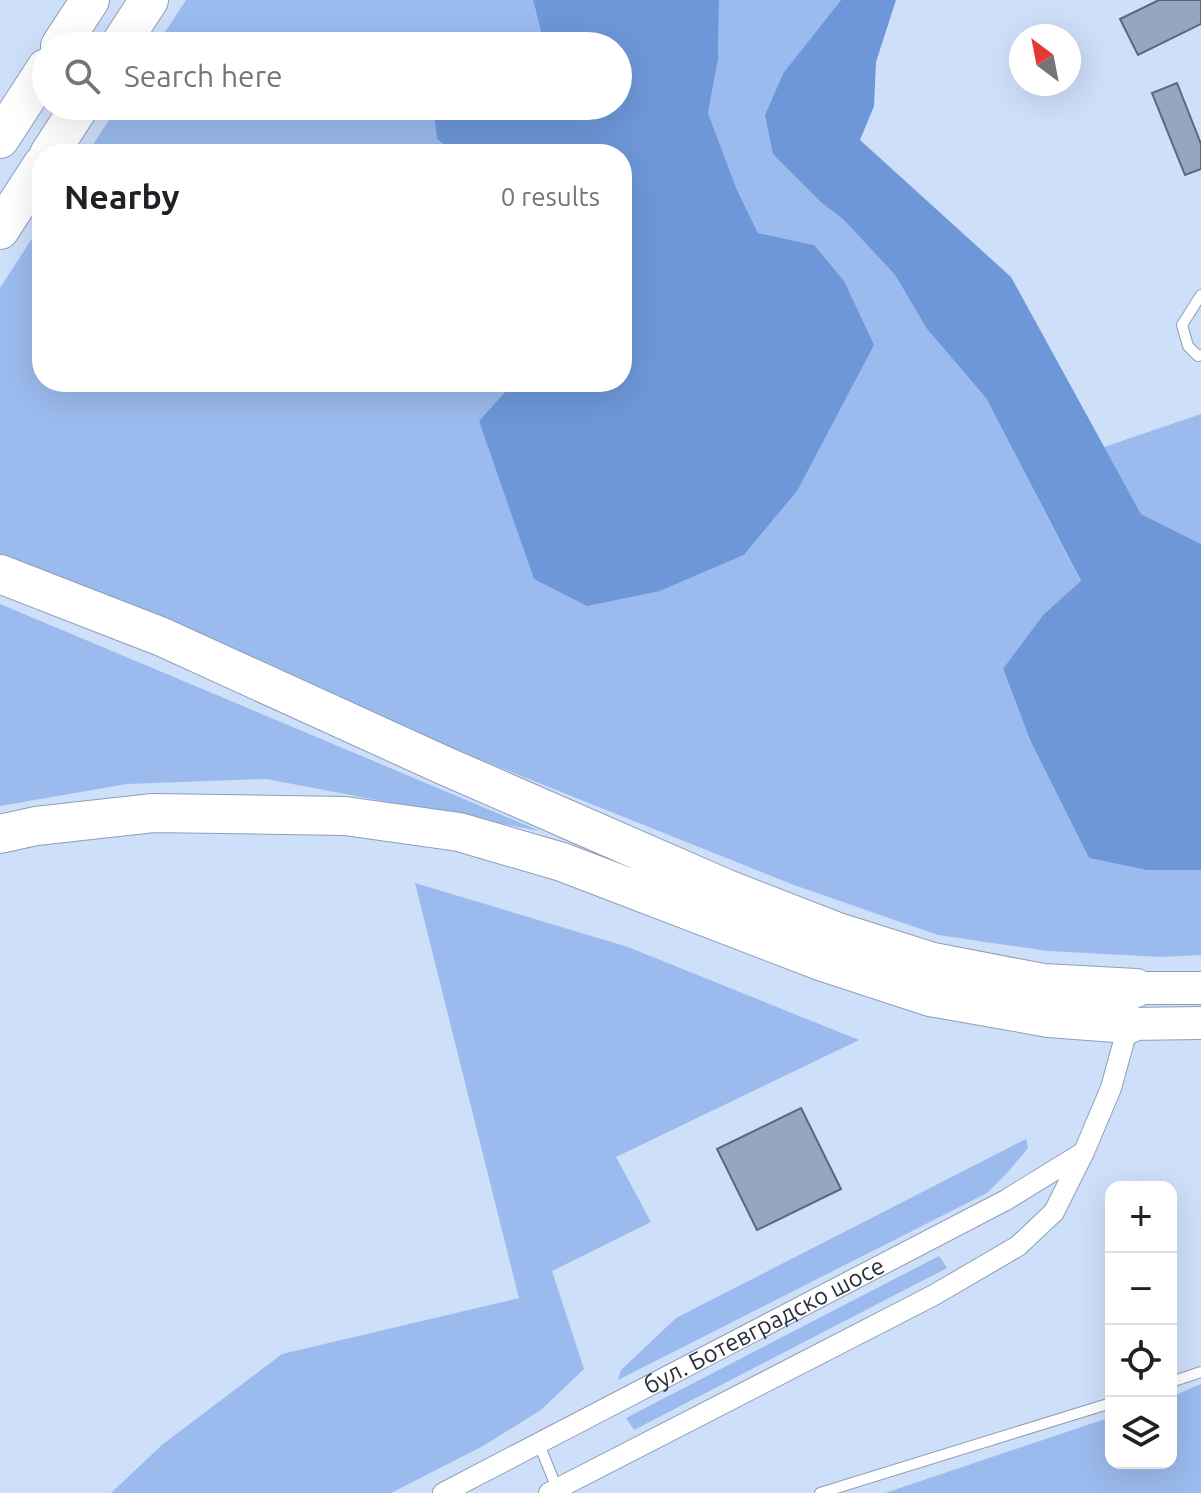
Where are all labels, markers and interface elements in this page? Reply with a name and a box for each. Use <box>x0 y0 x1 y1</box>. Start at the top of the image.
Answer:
north arrow <box>1009 24 1081 96</box>
search box <box>32 32 632 120</box>
icon: search <box>60 54 104 98</box>
text: Search here <box>124 59 283 93</box>
text: Nearby <box>64 177 179 215</box>
text: 0 results <box>501 182 600 211</box>
map controls <box>1105 1181 1177 1469</box>
button: + <box>1105 1181 1177 1253</box>
street label: бул. Ботевградско шосе <box>639 1252 889 1399</box>
button: − <box>1105 1253 1177 1325</box>
button: locate <box>1105 1325 1177 1397</box>
button: layers <box>1105 1397 1177 1469</box>

